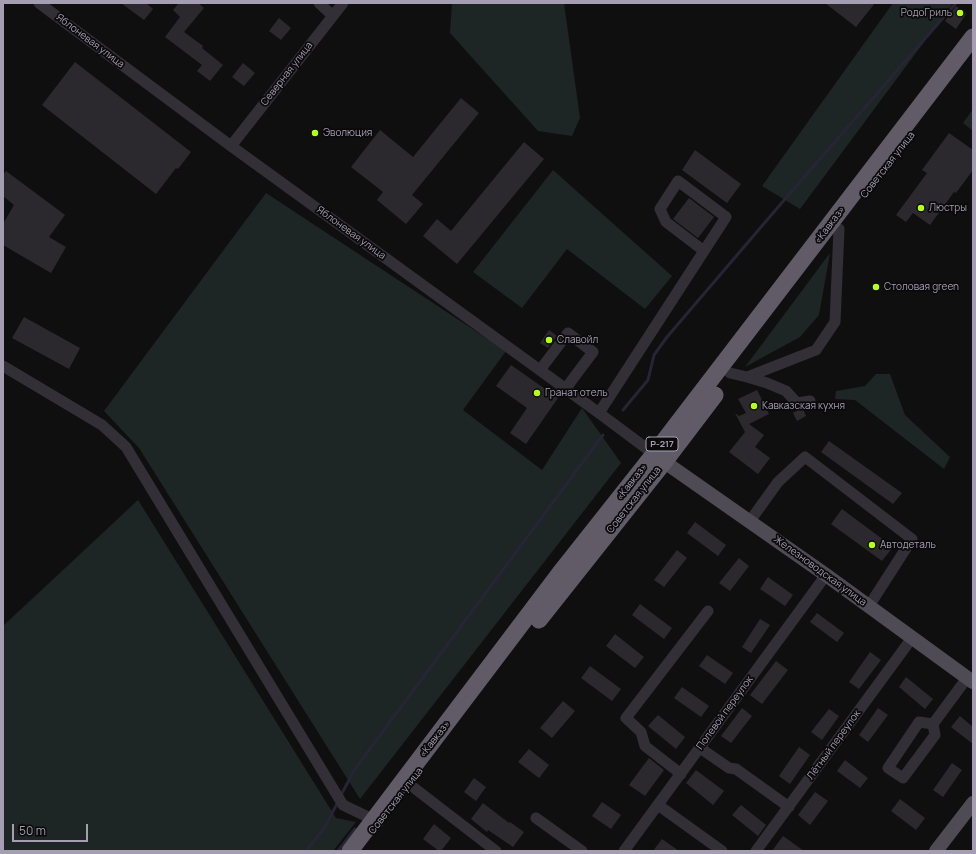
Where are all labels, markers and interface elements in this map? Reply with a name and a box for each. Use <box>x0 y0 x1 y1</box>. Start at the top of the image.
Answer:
place label: РодоГриль <box>901 7 952 19</box>
marker: РодоГриль <box>955 8 965 18</box>
street label: Яблоневая улица <box>54 11 126 71</box>
street label: Северная улица <box>258 40 316 108</box>
place label: Эволюция <box>323 127 372 139</box>
marker: Эволюция <box>310 128 320 138</box>
street label: Советская улица <box>858 129 918 201</box>
place label: Люстры <box>929 202 967 214</box>
marker: Люстры <box>916 203 926 213</box>
street label: Яблоневая улица <box>314 204 388 262</box>
street label: «Кавказ» <box>812 204 848 246</box>
place label: Столовая green <box>884 281 959 293</box>
marker: Столовая green <box>871 282 881 292</box>
place label: Славойл <box>557 334 598 346</box>
marker: Славойл <box>544 335 554 345</box>
place label: Гранат отель <box>545 387 608 399</box>
marker: Гранат отель <box>532 388 542 398</box>
place label: Кавказская кухня <box>762 400 845 412</box>
marker: Кавказская кухня <box>749 401 759 411</box>
road number: Р-217 <box>646 437 678 451</box>
street label: «Кавказ» <box>614 461 650 503</box>
street label: Советская улица <box>604 464 664 536</box>
street label: Железноводская улица <box>771 533 869 609</box>
place label: Автодеталь <box>880 539 936 551</box>
marker: Автодеталь <box>867 540 877 550</box>
street label: Полевой переулок <box>694 674 756 752</box>
street label: Лётный переулок <box>805 708 863 782</box>
street label: «Кавказ» <box>417 718 453 760</box>
street label: Советская улица <box>366 765 426 837</box>
scale bar <box>14 816 90 842</box>
text: 50 m <box>19 822 46 839</box>

